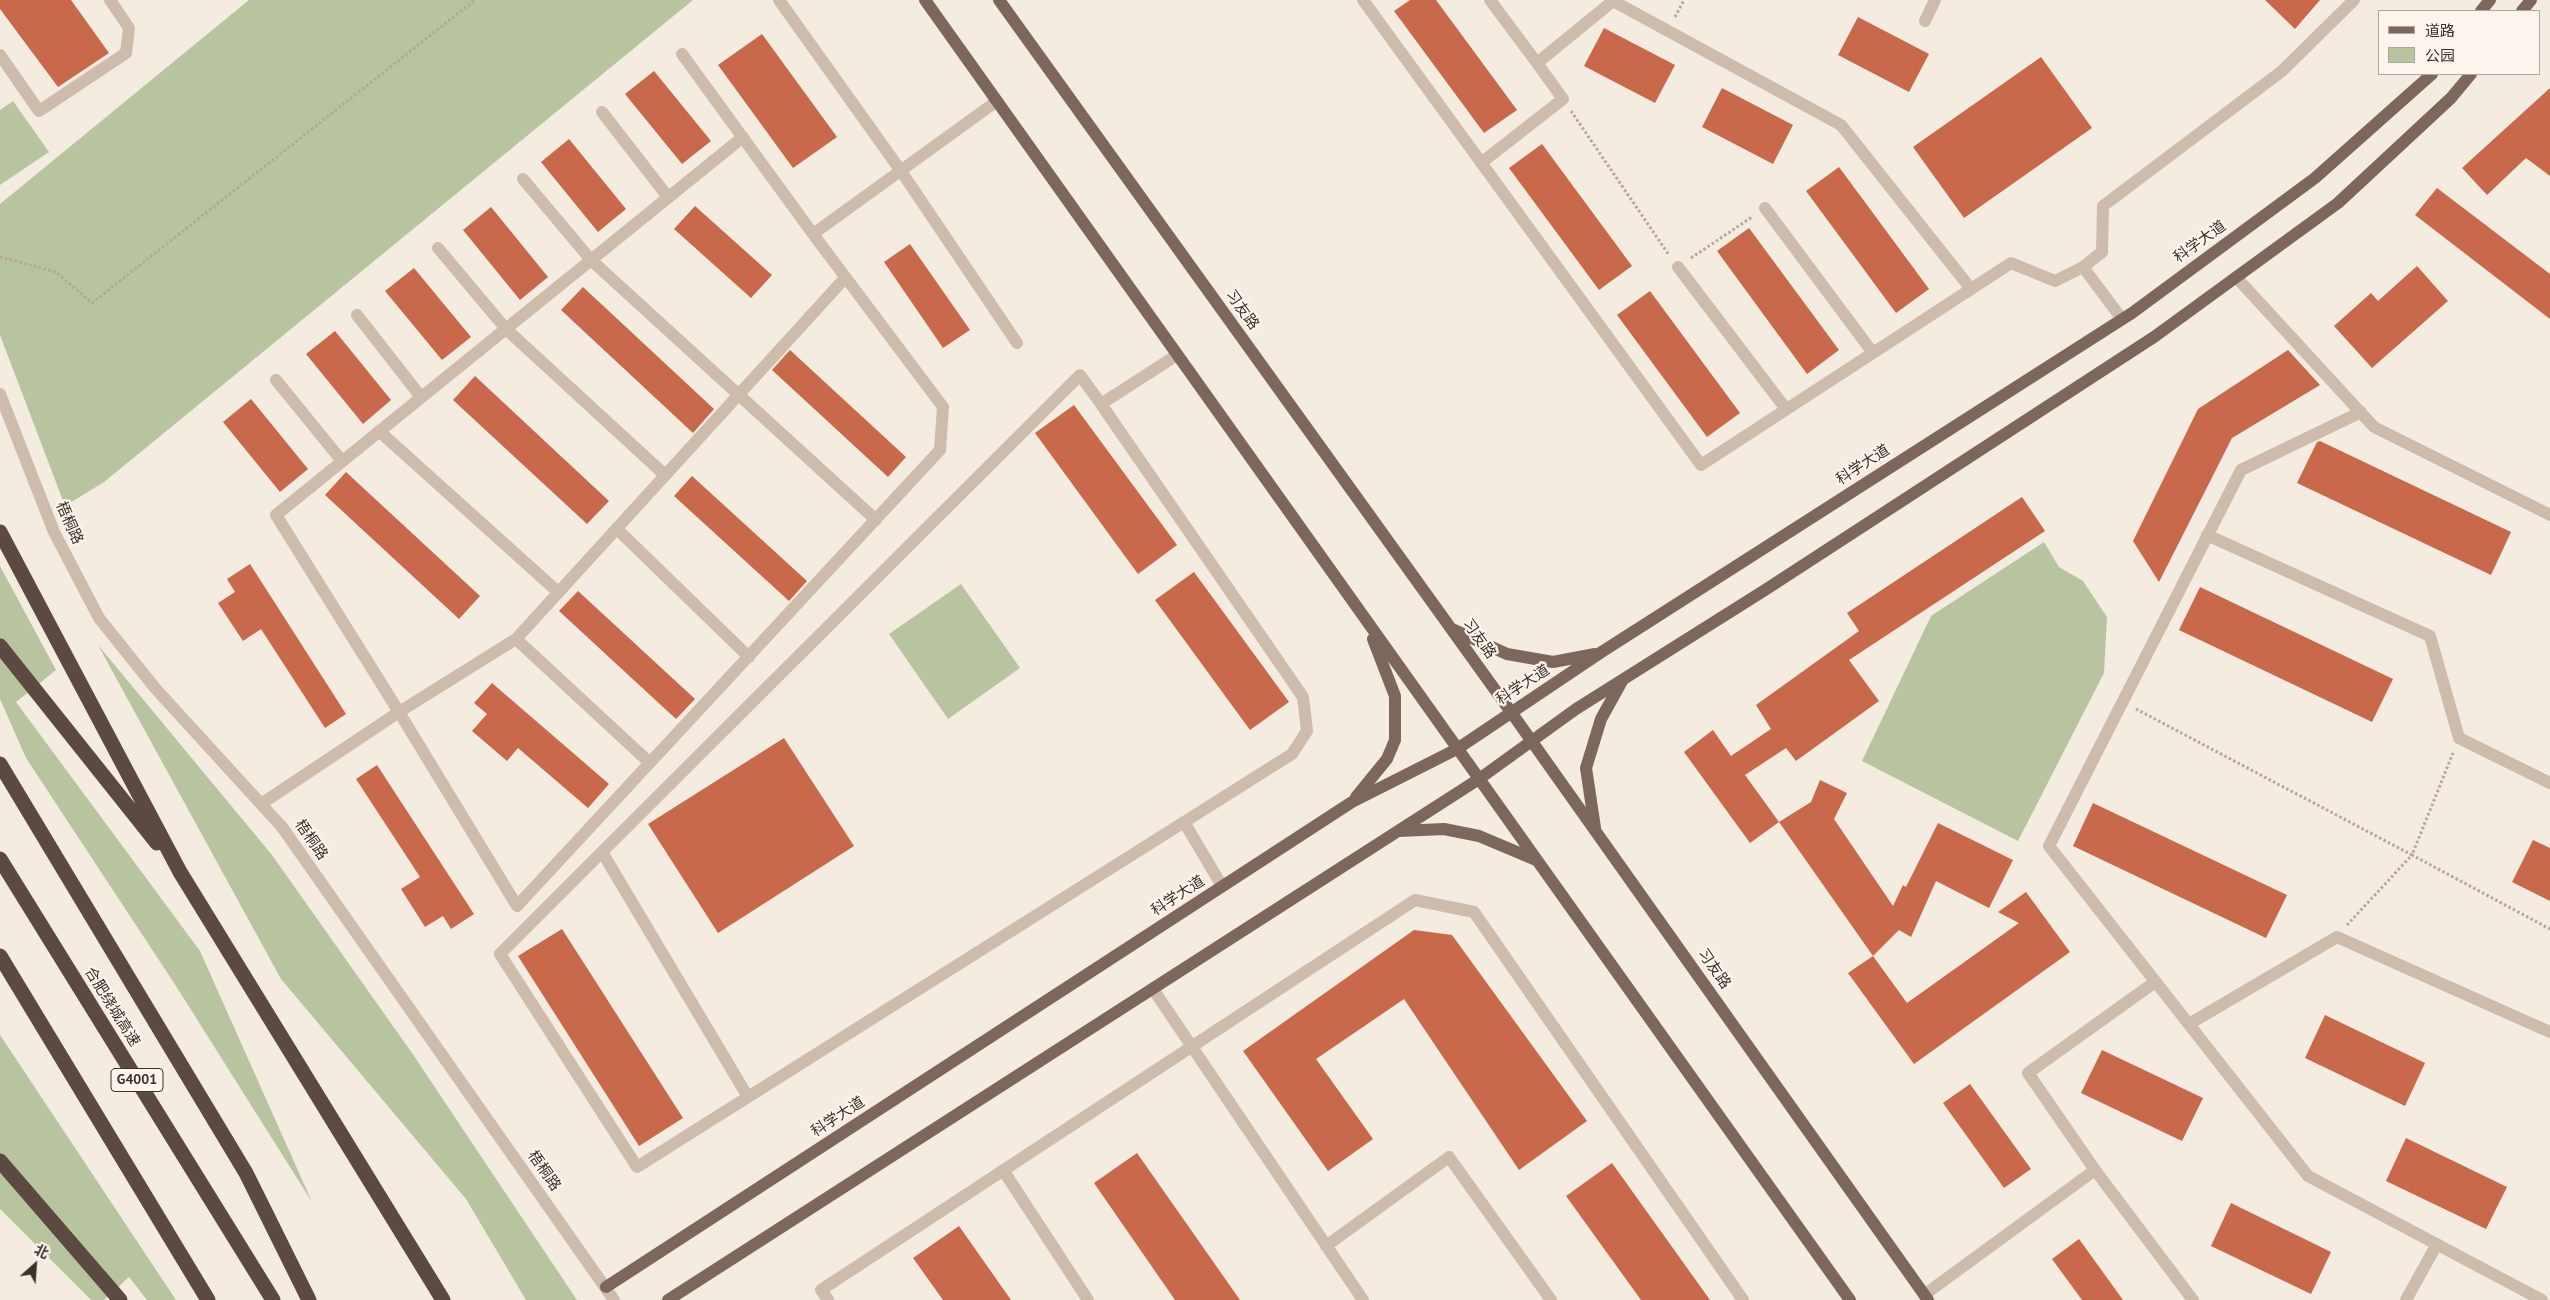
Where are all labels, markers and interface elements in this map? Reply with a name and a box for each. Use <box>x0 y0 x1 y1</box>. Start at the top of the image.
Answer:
legend <box>2378 10 2540 75</box>
text: 道路 <box>2425 21 2455 40</box>
text: 公园 <box>2425 46 2455 65</box>
street label: 科学大道 <box>2170 217 2230 267</box>
street label: 习友路 <box>1221 287 1263 333</box>
street label: 科学大道 <box>1833 441 1893 489</box>
street label: 梧桐路 <box>52 499 86 547</box>
street label: 习友路 <box>1458 616 1500 662</box>
street label: 科学大道 <box>1493 661 1553 709</box>
street label: 梧桐路 <box>291 816 331 864</box>
street label: 科学大道 <box>1148 872 1208 920</box>
street label: 习友路 <box>1694 945 1734 993</box>
street label: 合肥绕城高速 <box>81 964 143 1050</box>
road number: G4001 <box>111 1068 163 1092</box>
street label: 科学大道 <box>808 1093 868 1141</box>
street label: 梧桐路 <box>524 1147 564 1195</box>
north arrow <box>10 1240 60 1290</box>
text: 北 <box>31 1240 52 1263</box>

